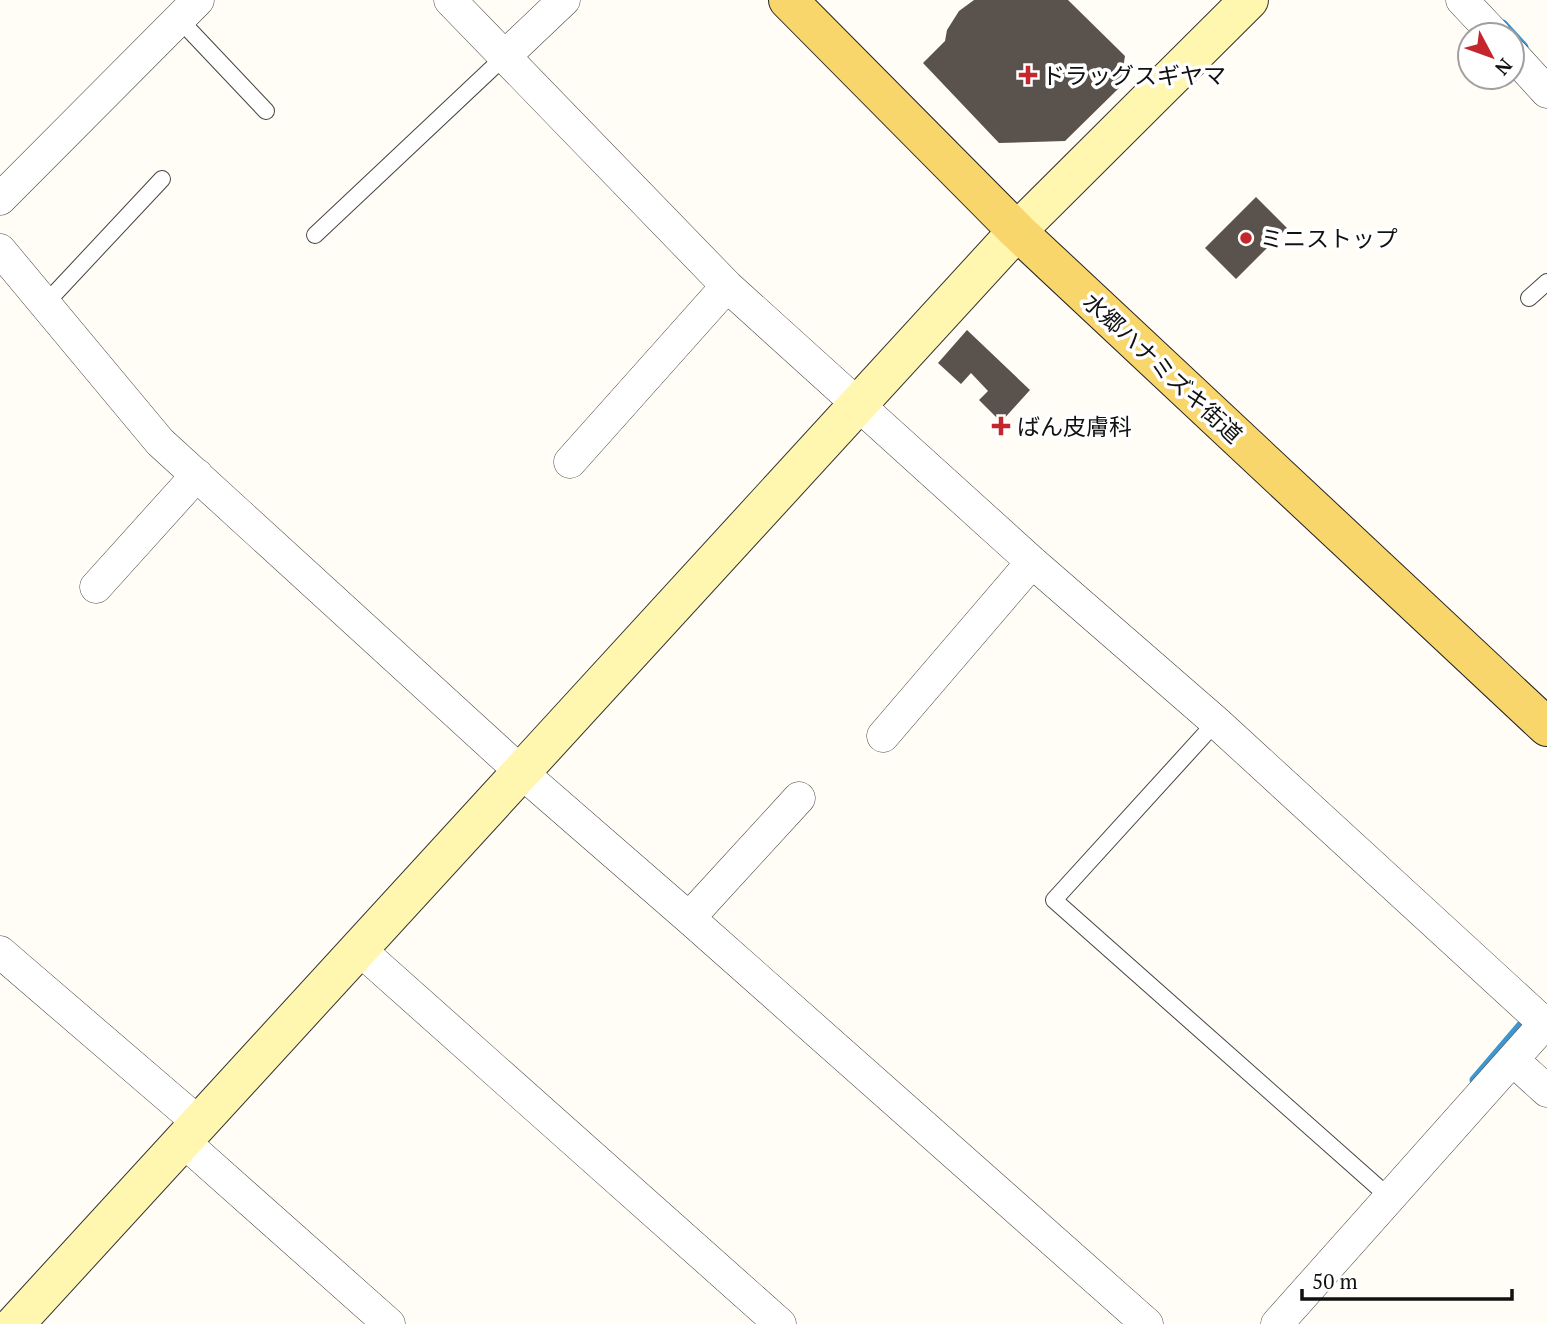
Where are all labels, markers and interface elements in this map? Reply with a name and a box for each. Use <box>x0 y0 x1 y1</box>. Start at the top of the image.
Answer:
north arrow <box>1456 21 1526 91</box>
text: N <box>1490 54 1518 82</box>
place label: ドラッグスギヤマ <box>1042 60 1226 91</box>
marker: ドラッグスギヤマ <box>1020 67 1036 83</box>
place label: ミニストップ <box>1260 223 1398 254</box>
marker: ミニストップ <box>1238 230 1254 246</box>
street label: 水郷ハナミズキ街道 <box>1077 286 1249 450</box>
place label: ばん皮膚科 <box>1017 411 1132 442</box>
marker: ばん皮膚科 <box>991 416 1011 436</box>
scale bar <box>1302 1258 1512 1302</box>
text: 50 m <box>1312 1267 1358 1295</box>

